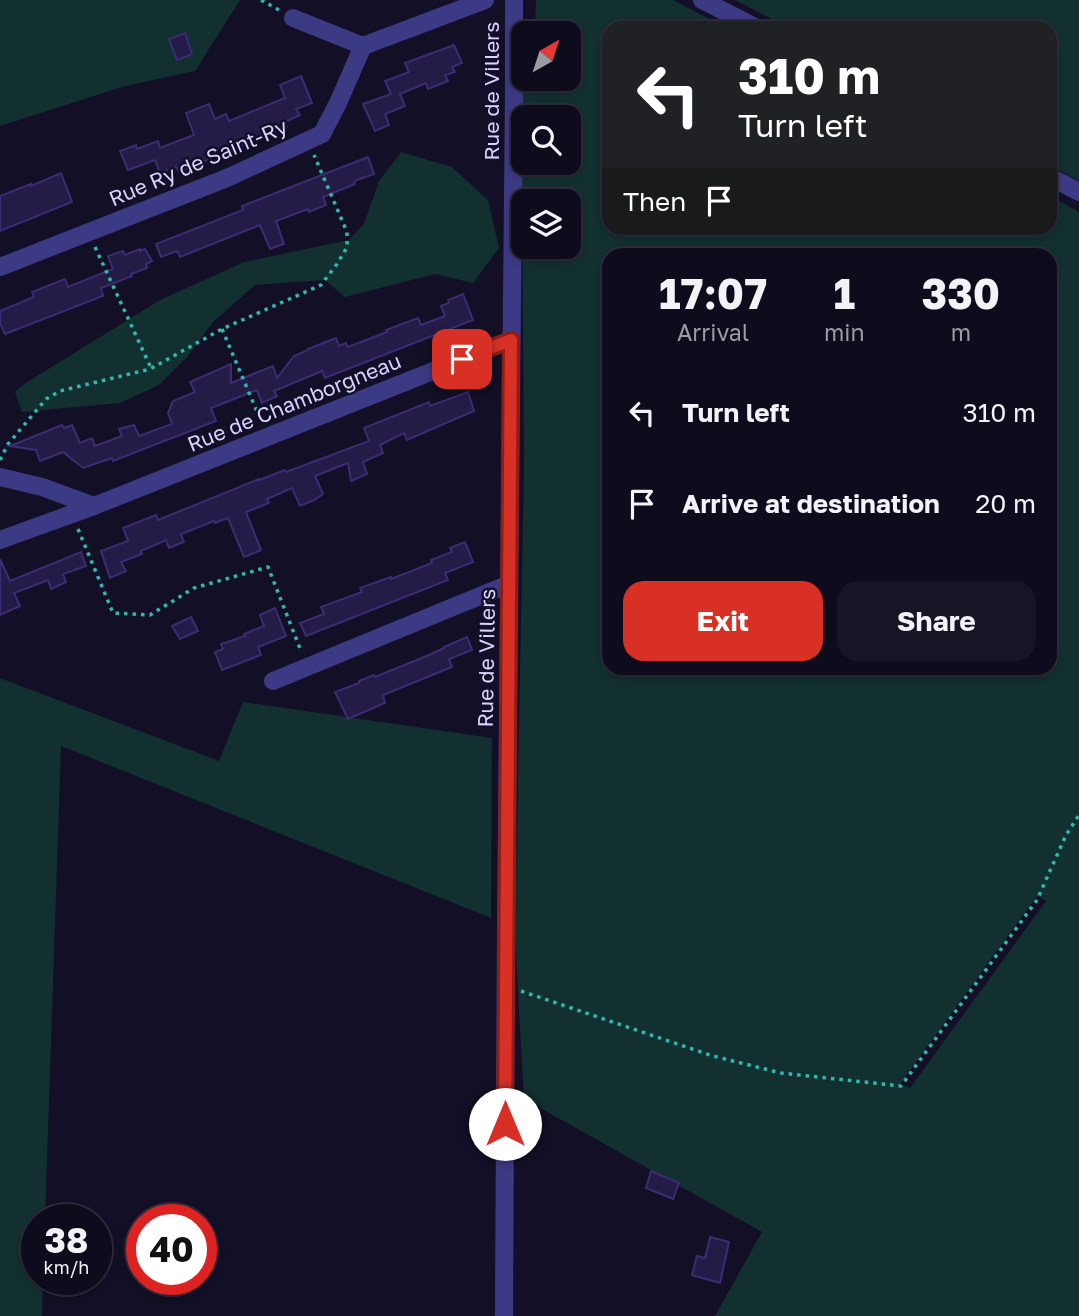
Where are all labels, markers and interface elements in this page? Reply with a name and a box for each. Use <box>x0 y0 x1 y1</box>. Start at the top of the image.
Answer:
north arrow <box>511 21 581 91</box>
map controls <box>511 21 581 259</box>
street label: Rue de Villers <box>478 22 504 160</box>
text: 310 m <box>738 46 880 105</box>
icon: left <box>623 49 714 140</box>
button: search <box>511 105 581 175</box>
text: Turn left <box>738 106 867 144</box>
street label: Rue Ry de Saint-Ry <box>105 113 291 211</box>
icon: arrive <box>700 182 738 220</box>
text: Then <box>623 186 686 217</box>
button: layers <box>511 189 581 259</box>
text: 17:07 <box>659 268 767 318</box>
text: 1 <box>833 268 855 318</box>
text: 330 <box>922 268 1000 318</box>
text: Arrival <box>677 318 749 346</box>
text: min <box>824 318 865 346</box>
text: m <box>951 318 971 346</box>
pin <box>432 329 492 389</box>
icon: arrive <box>443 340 481 378</box>
street label: Rue de Chamborgneau <box>183 347 405 457</box>
icon: left <box>623 394 661 432</box>
text: Turn left <box>682 397 790 428</box>
text: 310 m <box>963 397 1036 428</box>
icon: arrive <box>623 485 661 523</box>
text: Arrive at destination <box>682 488 940 519</box>
text: 20 m <box>975 488 1036 519</box>
button: Exit <box>623 581 823 661</box>
button: Share <box>837 581 1036 661</box>
street label: Rue de Villers <box>472 588 500 728</box>
position arrow <box>468 1087 542 1161</box>
speed limit sign: 40 <box>126 1204 217 1295</box>
text: 38 <box>45 1219 88 1261</box>
text: km/h <box>44 1256 89 1278</box>

